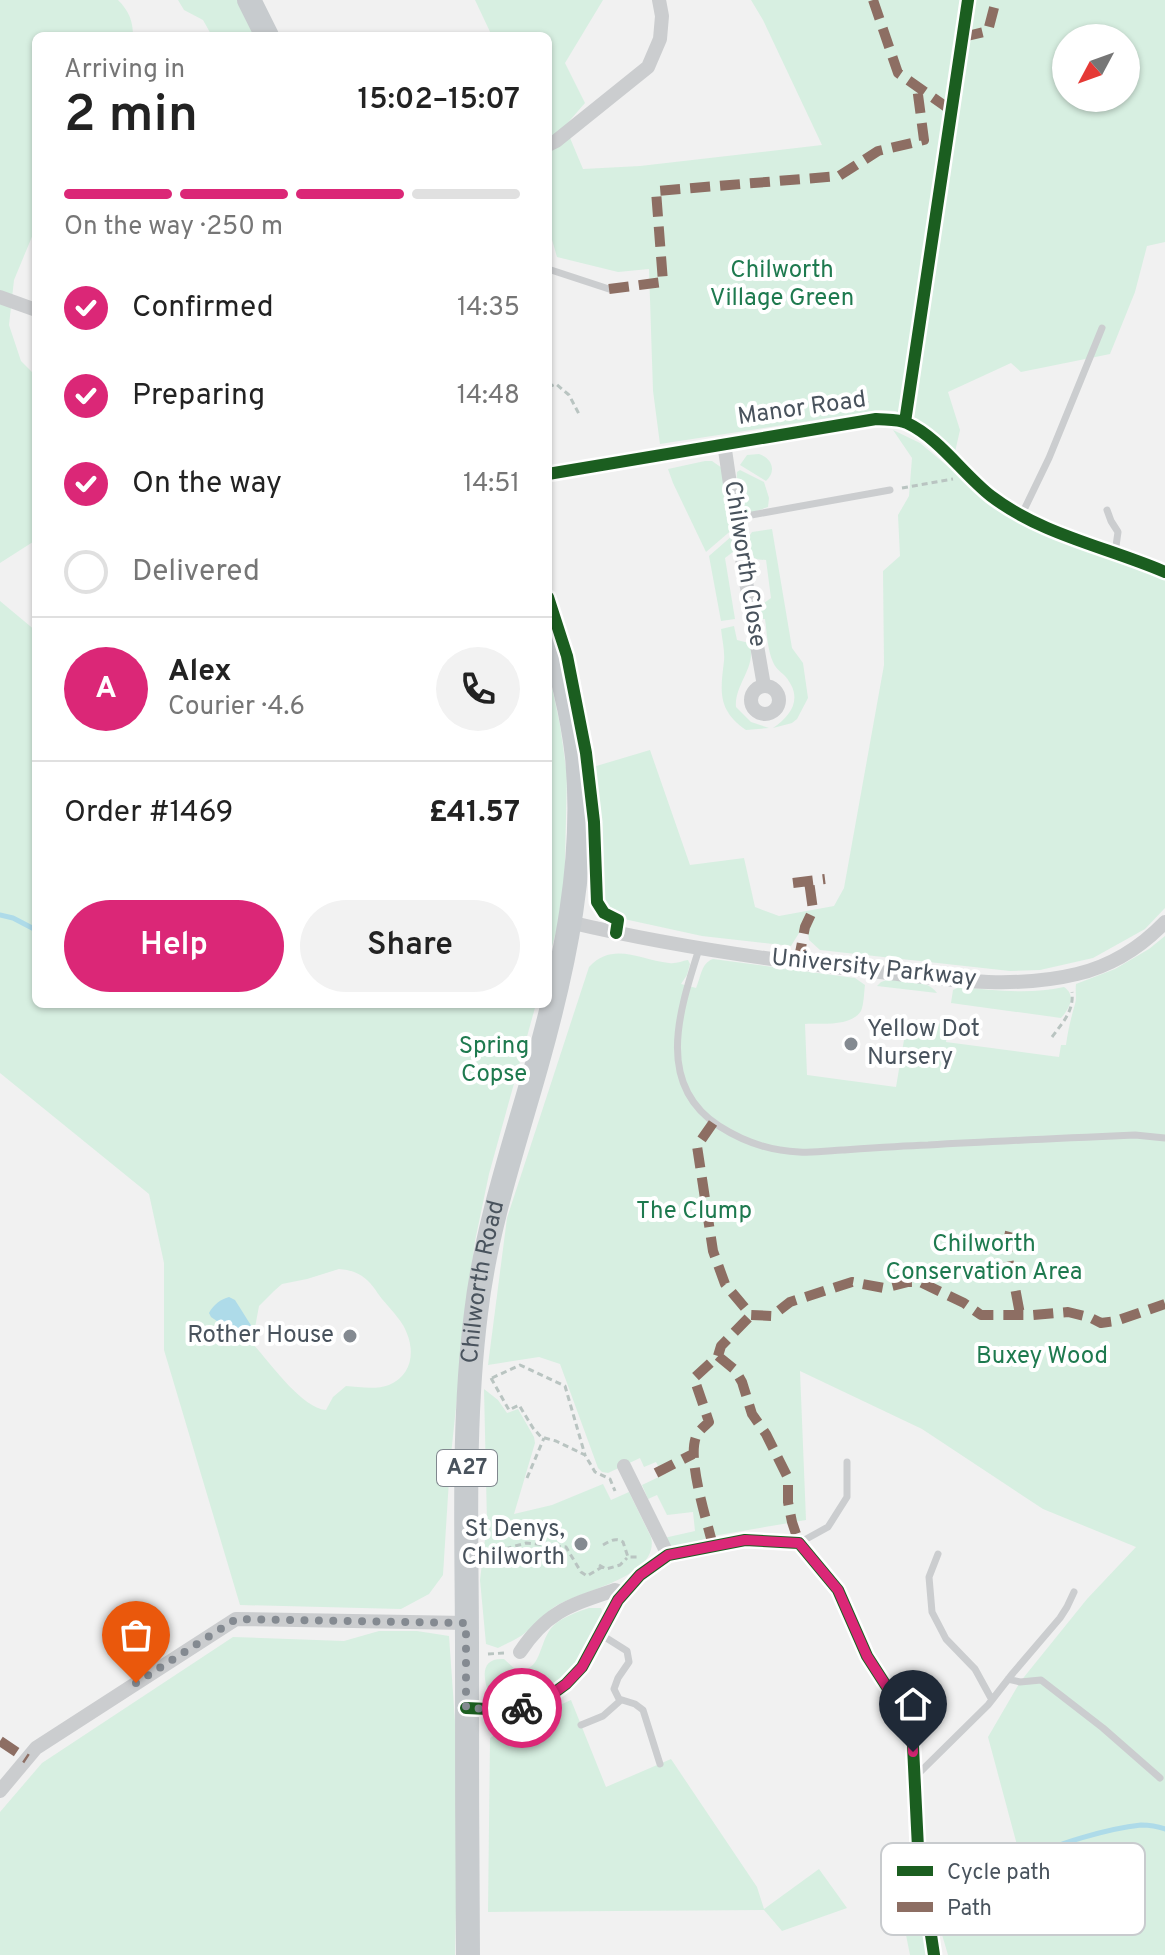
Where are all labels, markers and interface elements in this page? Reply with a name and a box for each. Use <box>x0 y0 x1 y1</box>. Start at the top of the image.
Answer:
north arrow <box>1052 24 1140 112</box>
map controls <box>1052 24 1140 112</box>
text: Arriving in <box>64 54 185 87</box>
text: 15:02–15:07 <box>358 82 520 119</box>
text: 2 min <box>64 84 198 150</box>
text: On the way · 250 m <box>64 211 283 244</box>
park label: Chilworth Village Green <box>710 256 854 314</box>
icon: check <box>64 286 108 330</box>
text: Confirmed <box>132 290 274 327</box>
text: 14:35 <box>457 292 520 325</box>
icon: check <box>64 374 108 418</box>
text: Preparing <box>132 378 265 415</box>
text: 14:48 <box>457 380 520 413</box>
street label: Manor Road <box>736 385 868 433</box>
icon: check <box>64 462 108 506</box>
text: On the way <box>132 466 282 503</box>
text: 14:51 <box>463 468 520 501</box>
street label: Chilworth Close <box>716 479 772 649</box>
text: Delivered <box>132 554 260 591</box>
button: phone <box>436 647 520 731</box>
text: Alex <box>168 654 232 691</box>
text: A <box>95 671 117 708</box>
text: Courier · 4.6 <box>168 691 305 724</box>
text: Order #1469 <box>64 795 233 832</box>
text: £41.57 <box>429 795 520 832</box>
button: Help <box>64 900 284 992</box>
button: Share <box>300 900 520 992</box>
street label: University Parkway <box>770 943 978 995</box>
place label: Yellow Dot Nursery <box>867 1015 980 1073</box>
park label: Spring Copse <box>459 1032 529 1090</box>
marker: Yellow Dot Nursery <box>842 1035 860 1053</box>
park label: The Clump <box>636 1197 752 1227</box>
street label: Chilworth Road <box>456 1198 512 1365</box>
park label: Chilworth Conservation Area <box>886 1230 1082 1288</box>
place label: Rother House <box>187 1321 334 1351</box>
marker: Rother House <box>341 1327 359 1345</box>
park label: Buxey Wood <box>976 1342 1108 1372</box>
road number: A27 <box>437 1450 497 1486</box>
place label: St Denys, Chilworth <box>462 1515 565 1573</box>
marker: St Denys, Chilworth <box>572 1535 590 1553</box>
pin <box>102 1601 170 1683</box>
icon: bag <box>114 1613 158 1657</box>
courier <box>482 1668 562 1748</box>
pin <box>879 1670 947 1752</box>
icon: home <box>891 1682 935 1726</box>
icon: bike <box>500 1686 544 1730</box>
legend <box>881 1843 1145 1935</box>
text: Cycle path <box>947 1860 1051 1887</box>
text: Path <box>947 1896 992 1923</box>

